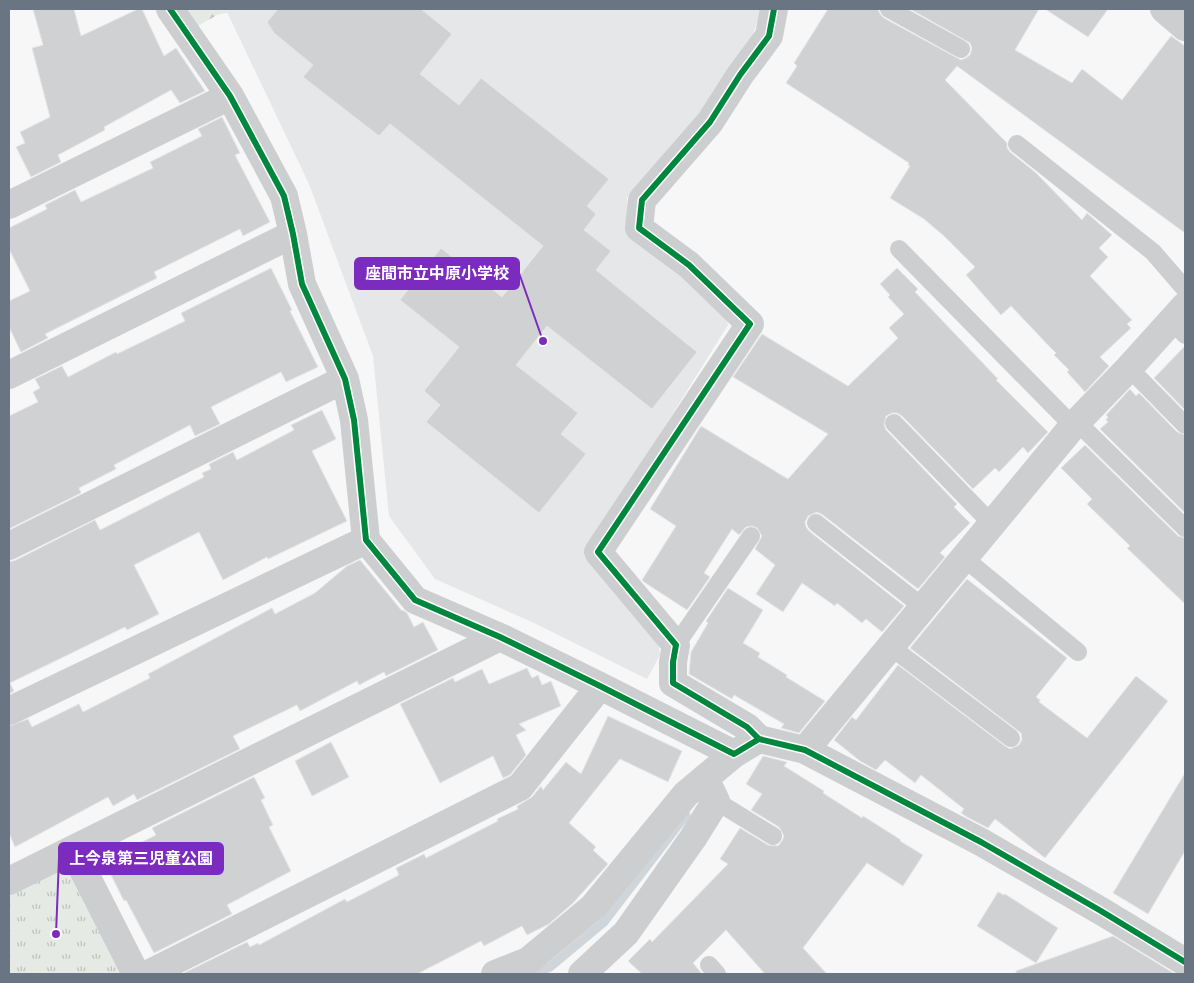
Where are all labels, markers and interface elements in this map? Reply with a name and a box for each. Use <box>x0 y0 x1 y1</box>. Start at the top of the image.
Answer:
callout: 座間市立中原小学校 <box>355 258 519 289</box>
text: 座間市立中原小学校 <box>365 264 509 283</box>
callout: 上今泉第三児童公園 <box>59 843 223 874</box>
text: 上今泉第三児童公園 <box>69 849 213 868</box>

